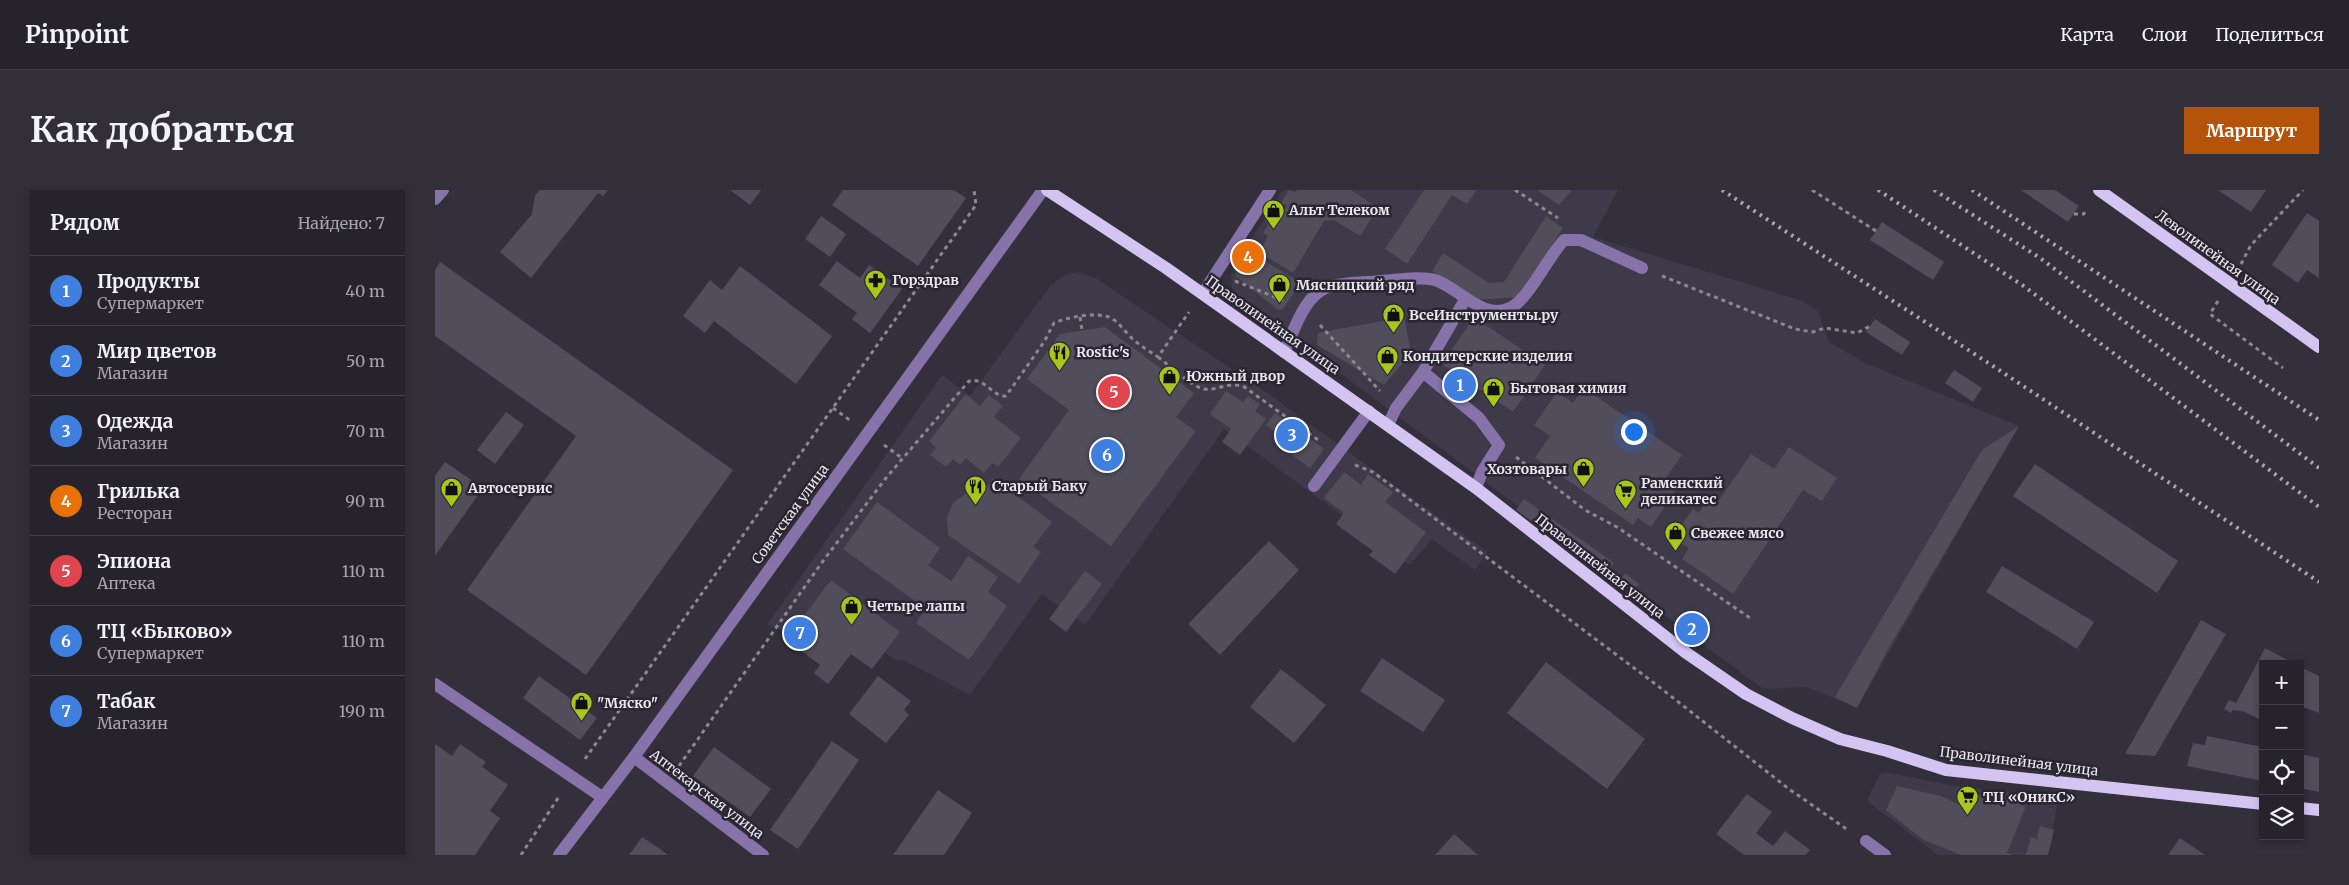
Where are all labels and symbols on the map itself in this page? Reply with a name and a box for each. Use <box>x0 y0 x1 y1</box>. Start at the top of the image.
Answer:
shop icon: Альт Телеком <box>1261 198 1285 229</box>
place label: Альт Телеком <box>1288 201 1390 219</box>
street label: Леволинейная улица <box>2152 206 2284 309</box>
pin: 4 <box>1232 238 1264 276</box>
pharmacy icon: Горздрав <box>864 268 888 299</box>
place label: Горздрав <box>892 271 959 289</box>
street label: Праволинейная улица <box>1202 272 1344 378</box>
shop icon: Мясницкий ряд <box>1268 273 1292 304</box>
place label: Мясницкий ряд <box>1296 276 1414 294</box>
shop icon: ВсеИнструменты.ру <box>1381 303 1405 334</box>
place label: ВсеИнструменты.ру <box>1409 306 1559 324</box>
restaurant icon: Rostic's <box>1048 340 1072 371</box>
place label: Rostic's <box>1076 343 1130 361</box>
shop icon: Кондитерские изделия <box>1375 344 1399 375</box>
place label: Кондитерские изделия <box>1403 347 1573 365</box>
shop icon: Южный двор <box>1158 364 1182 395</box>
pin: 1 <box>1444 366 1476 404</box>
place label: Южный двор <box>1186 367 1285 385</box>
pin: 5 <box>1098 373 1130 411</box>
shop icon: Бытовая химия <box>1482 376 1506 407</box>
place label: Бытовая химия <box>1510 379 1627 397</box>
pin: 3 <box>1276 416 1308 454</box>
your location <box>1621 419 1647 445</box>
pin: 6 <box>1091 436 1123 474</box>
shop icon: Хозтовары <box>1571 457 1595 488</box>
street label: Советская улица <box>748 460 833 568</box>
place label: Хозтовары <box>1487 460 1567 478</box>
restaurant icon: Старый Баку <box>964 474 988 505</box>
place label: Раменский деликатес <box>1640 474 1723 508</box>
shop icon: Автосервис <box>440 476 464 507</box>
place label: Старый Баку <box>992 477 1087 495</box>
place label: Автосервис <box>467 479 553 497</box>
supermarket icon: Раменский деликатес <box>1613 479 1637 510</box>
street label: Праволинейная улица <box>1532 510 1669 623</box>
shop icon: Свежее мясо <box>1663 521 1687 552</box>
place label: Свежее мясо <box>1691 524 1784 542</box>
shop icon: Четыре лапы <box>839 594 863 625</box>
place label: Четыре лапы <box>867 597 965 615</box>
pin: 2 <box>1676 610 1708 648</box>
pin: 7 <box>784 614 816 652</box>
shop icon: "Мяско" <box>569 691 593 722</box>
place label: "Мяско" <box>597 694 658 712</box>
street label: Праволинейная улица <box>1939 742 2100 780</box>
street label: Аптекарская улица <box>646 745 768 843</box>
supermarket icon: ТЦ «ОникС» <box>1955 785 1979 816</box>
place label: ТЦ «ОникС» <box>1983 788 2075 806</box>

